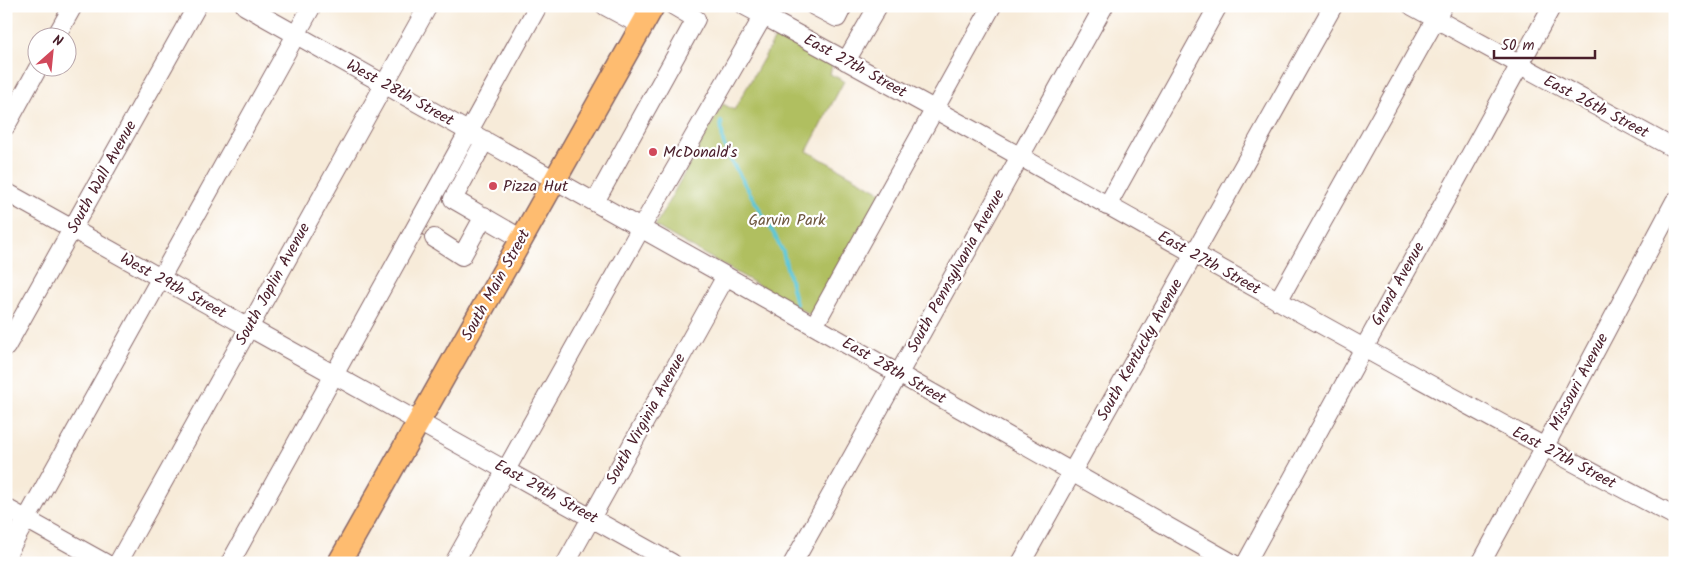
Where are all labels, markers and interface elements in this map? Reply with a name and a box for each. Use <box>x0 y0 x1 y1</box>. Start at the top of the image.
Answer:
street label: East 27th Street <box>799 27 912 105</box>
north arrow <box>28 28 78 78</box>
scale bar <box>1494 28 1595 60</box>
text: N <box>49 29 67 53</box>
text: 50 m <box>1501 34 1535 58</box>
street label: West 28th Street <box>342 53 459 133</box>
street label: East 26th Street <box>1539 69 1654 146</box>
street label: South Wall Avenue <box>61 116 143 238</box>
place label: McDonald's <box>663 140 738 165</box>
marker: McDonald's <box>647 146 659 158</box>
place label: Pizza Hut <box>503 174 569 199</box>
marker: Pizza Hut <box>487 180 499 192</box>
street label: South Pennsylvania Avenue <box>901 185 1011 357</box>
park label: Garvin Park <box>748 208 826 233</box>
street label: South Joplin Avenue <box>229 218 317 350</box>
street label: South Main Street <box>455 224 537 345</box>
street label: East 27th Street <box>1153 224 1266 302</box>
street label: Grand Avenue <box>1365 237 1431 331</box>
street label: West 29th Street <box>115 246 231 326</box>
street label: South Kentucky Avenue <box>1090 274 1190 426</box>
street label: Missouri Avenue <box>1543 329 1615 435</box>
street label: East 28th Street <box>837 331 952 411</box>
street label: South Virginia Avenue <box>599 349 693 489</box>
street label: East 27th Street <box>1507 420 1621 496</box>
street label: East 29th Street <box>490 453 603 531</box>

